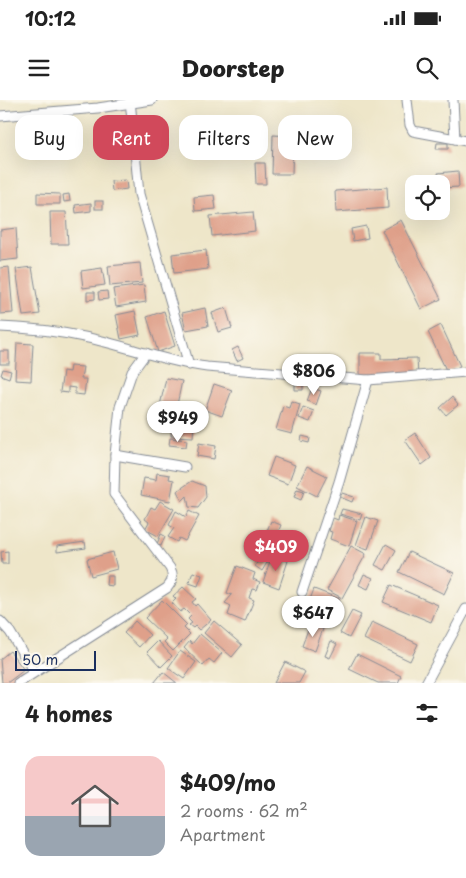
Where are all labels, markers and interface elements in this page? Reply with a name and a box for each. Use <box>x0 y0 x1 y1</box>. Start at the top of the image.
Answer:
text: 10:12 <box>25 4 76 32</box>
text: Doorstep <box>182 51 284 84</box>
icon: menu <box>25 54 53 82</box>
icon: search <box>413 54 441 82</box>
chip: Buy <box>15 115 83 160</box>
chip: Rent <box>93 115 169 160</box>
chip: Filters <box>179 115 268 160</box>
chip: New <box>278 115 352 160</box>
map controls <box>405 175 450 220</box>
button: locate <box>405 175 450 220</box>
pin: $806 <box>284 354 344 396</box>
text: $806 <box>293 358 335 382</box>
pin: $949 <box>148 400 208 443</box>
text: $949 <box>158 405 198 429</box>
pin: $409 <box>246 530 306 572</box>
text: $409 <box>255 534 297 558</box>
pin: $647 <box>283 596 343 638</box>
text: $647 <box>293 600 333 624</box>
scale bar <box>15 648 96 671</box>
text: 50 m <box>22 649 58 670</box>
text: 4 homes <box>25 697 112 729</box>
icon: filters <box>413 699 441 727</box>
text: $409/mo <box>180 766 276 798</box>
icon: home <box>65 776 125 836</box>
text: 2 rooms · 62 m² <box>180 798 308 822</box>
text: Apartment <box>180 822 265 846</box>

